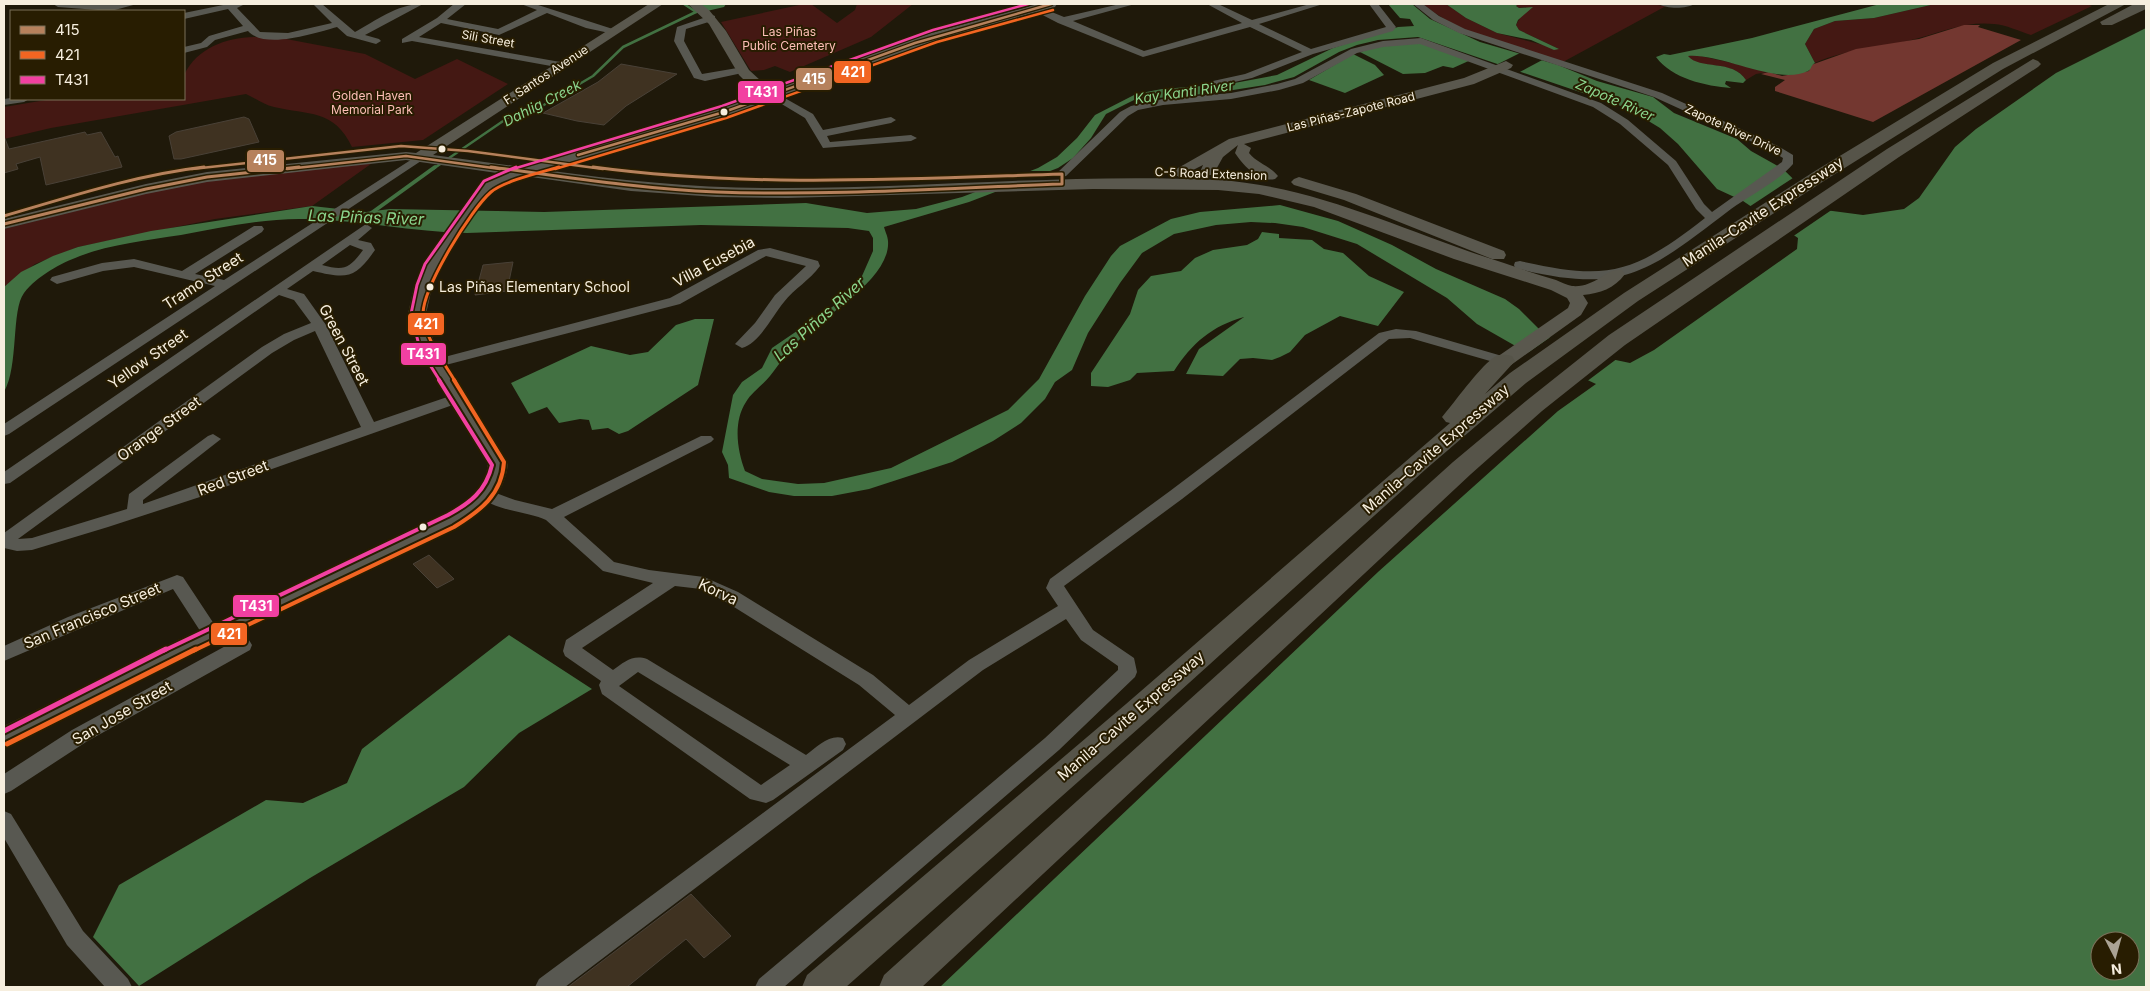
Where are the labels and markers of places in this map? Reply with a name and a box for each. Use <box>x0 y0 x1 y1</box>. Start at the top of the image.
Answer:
unlabelled marker <box>719 107 729 117</box>
unlabelled marker <box>437 144 447 154</box>
place label: Las Piñas Elementary School <box>439 278 630 295</box>
marker: Las Piñas Elementary School <box>425 282 435 292</box>
unlabelled marker <box>418 522 428 532</box>

